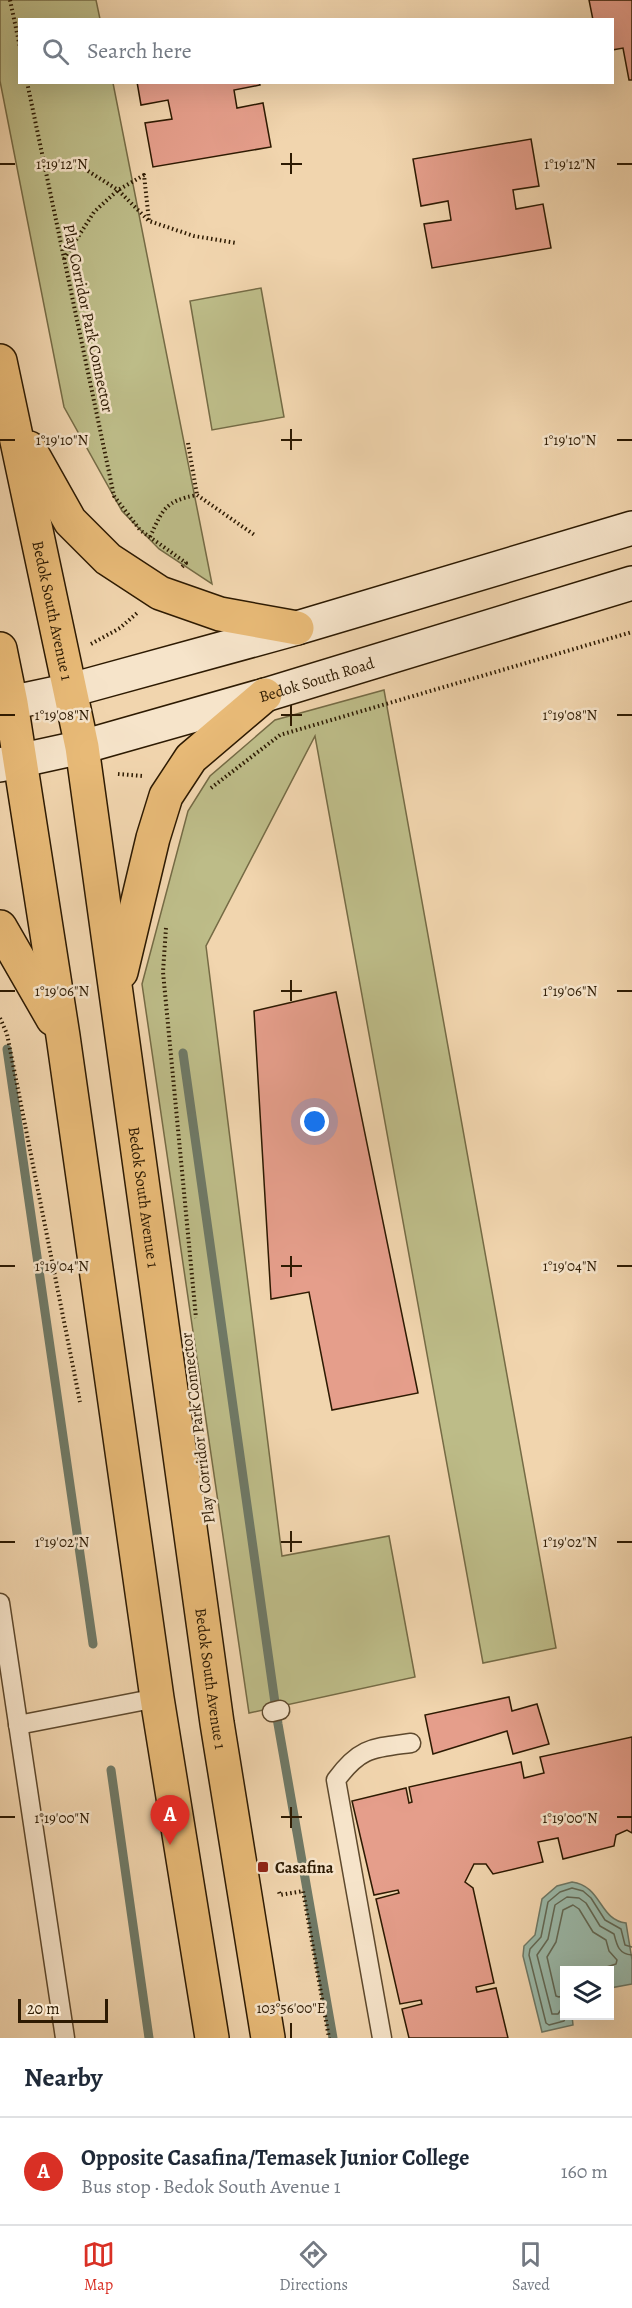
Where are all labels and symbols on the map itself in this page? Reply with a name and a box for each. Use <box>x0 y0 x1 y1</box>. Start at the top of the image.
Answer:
text: 1°19'12"N <box>36 154 88 174</box>
text: 1°19'12"N <box>544 154 596 174</box>
street label: Play Corridor Park Connector <box>57 222 119 414</box>
text: 1°19'10"N <box>36 430 89 450</box>
text: 1°19'10"N <box>544 430 597 450</box>
street label: Bedok South Avenue 1 <box>26 539 78 683</box>
street label: Bedok South Road <box>257 652 377 708</box>
text: 1°19'08"N <box>35 705 90 725</box>
text: 1°19'08"N <box>543 705 598 725</box>
text: 1°19'06"N <box>35 981 89 1001</box>
text: 1°19'06"N <box>543 981 597 1001</box>
your location <box>300 1107 329 1136</box>
street label: Bedok South Avenue 1 <box>123 1125 164 1270</box>
text: 1°19'04"N <box>35 1256 89 1276</box>
text: 1°19'04"N <box>543 1256 597 1276</box>
street label: Play Corridor Park Connector <box>175 1331 221 1525</box>
text: 1°19'02"N <box>35 1532 90 1552</box>
text: 1°19'02"N <box>543 1532 598 1552</box>
street label: Bedok South Avenue 1 <box>189 1607 231 1751</box>
pin: A <box>150 1796 190 1845</box>
text: 1°19'00"N <box>34 1808 90 1828</box>
text: 1°19'00"N <box>542 1808 598 1828</box>
place label: Casafina <box>275 1857 334 1879</box>
marker: Casafina <box>256 1860 270 1874</box>
scale bar <box>18 1996 108 2024</box>
text: 103°56'00"E <box>256 1998 326 2018</box>

